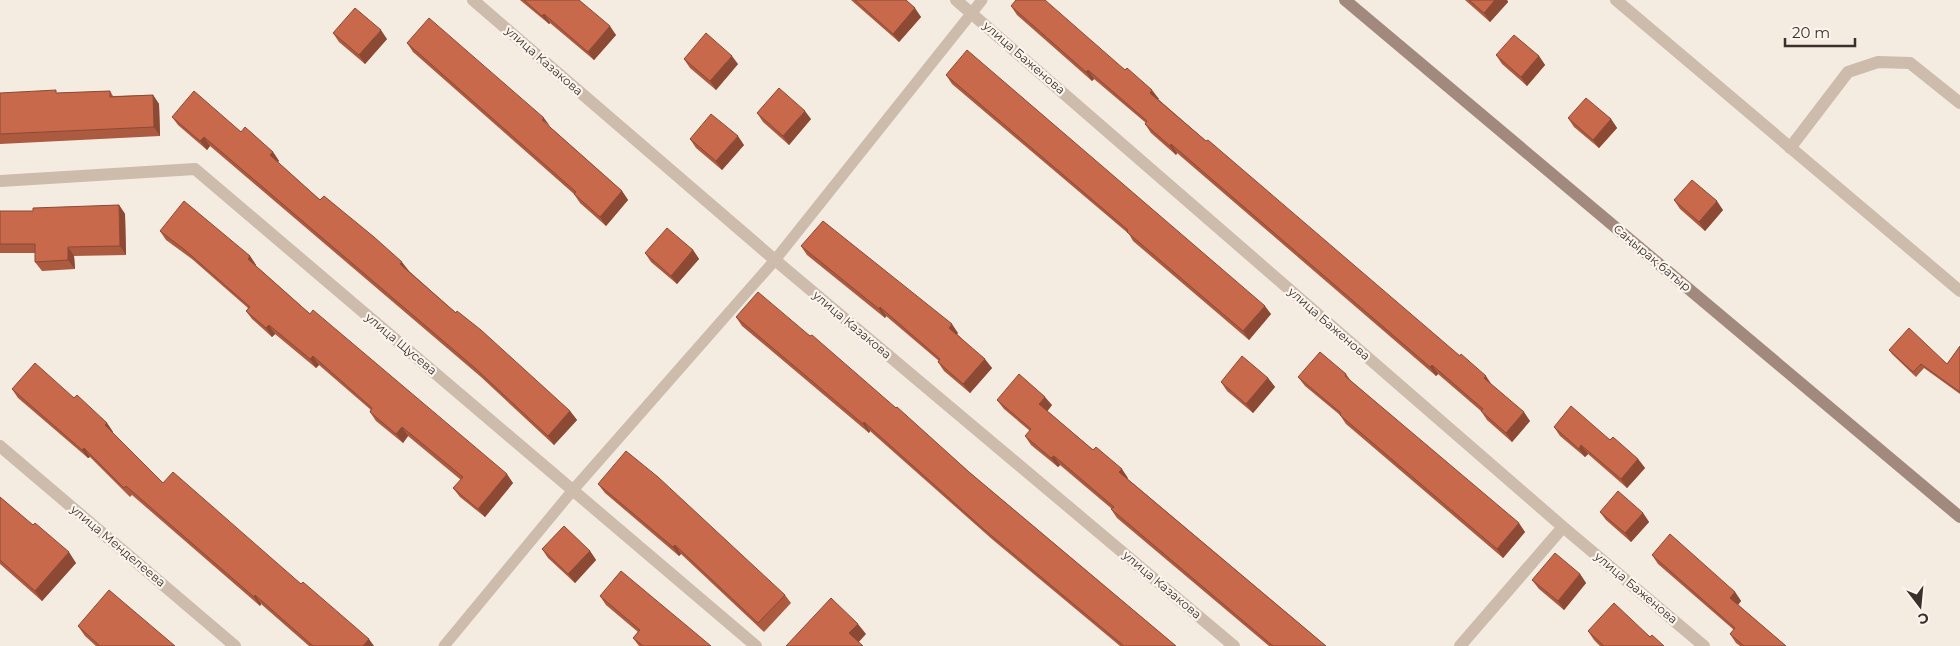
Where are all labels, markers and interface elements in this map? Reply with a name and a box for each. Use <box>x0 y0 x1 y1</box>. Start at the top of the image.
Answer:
scale bar <box>1785 15 1855 47</box>
street label: улица Баженова <box>980 17 1068 97</box>
street label: улица Казакова <box>502 22 586 98</box>
text: 20 m <box>1792 23 1830 42</box>
street label: Саңырақ батыр <box>1610 221 1694 294</box>
street label: улица Баженова <box>1285 283 1373 363</box>
street label: улица Казакова <box>809 287 895 362</box>
street label: улица Щусева <box>362 309 440 378</box>
street label: улица Менделеева <box>67 501 169 590</box>
street label: улица Казакова <box>1119 547 1205 622</box>
street label: улица Баженова <box>1591 548 1681 627</box>
north arrow <box>1895 581 1945 631</box>
text: С <box>1916 608 1931 629</box>

